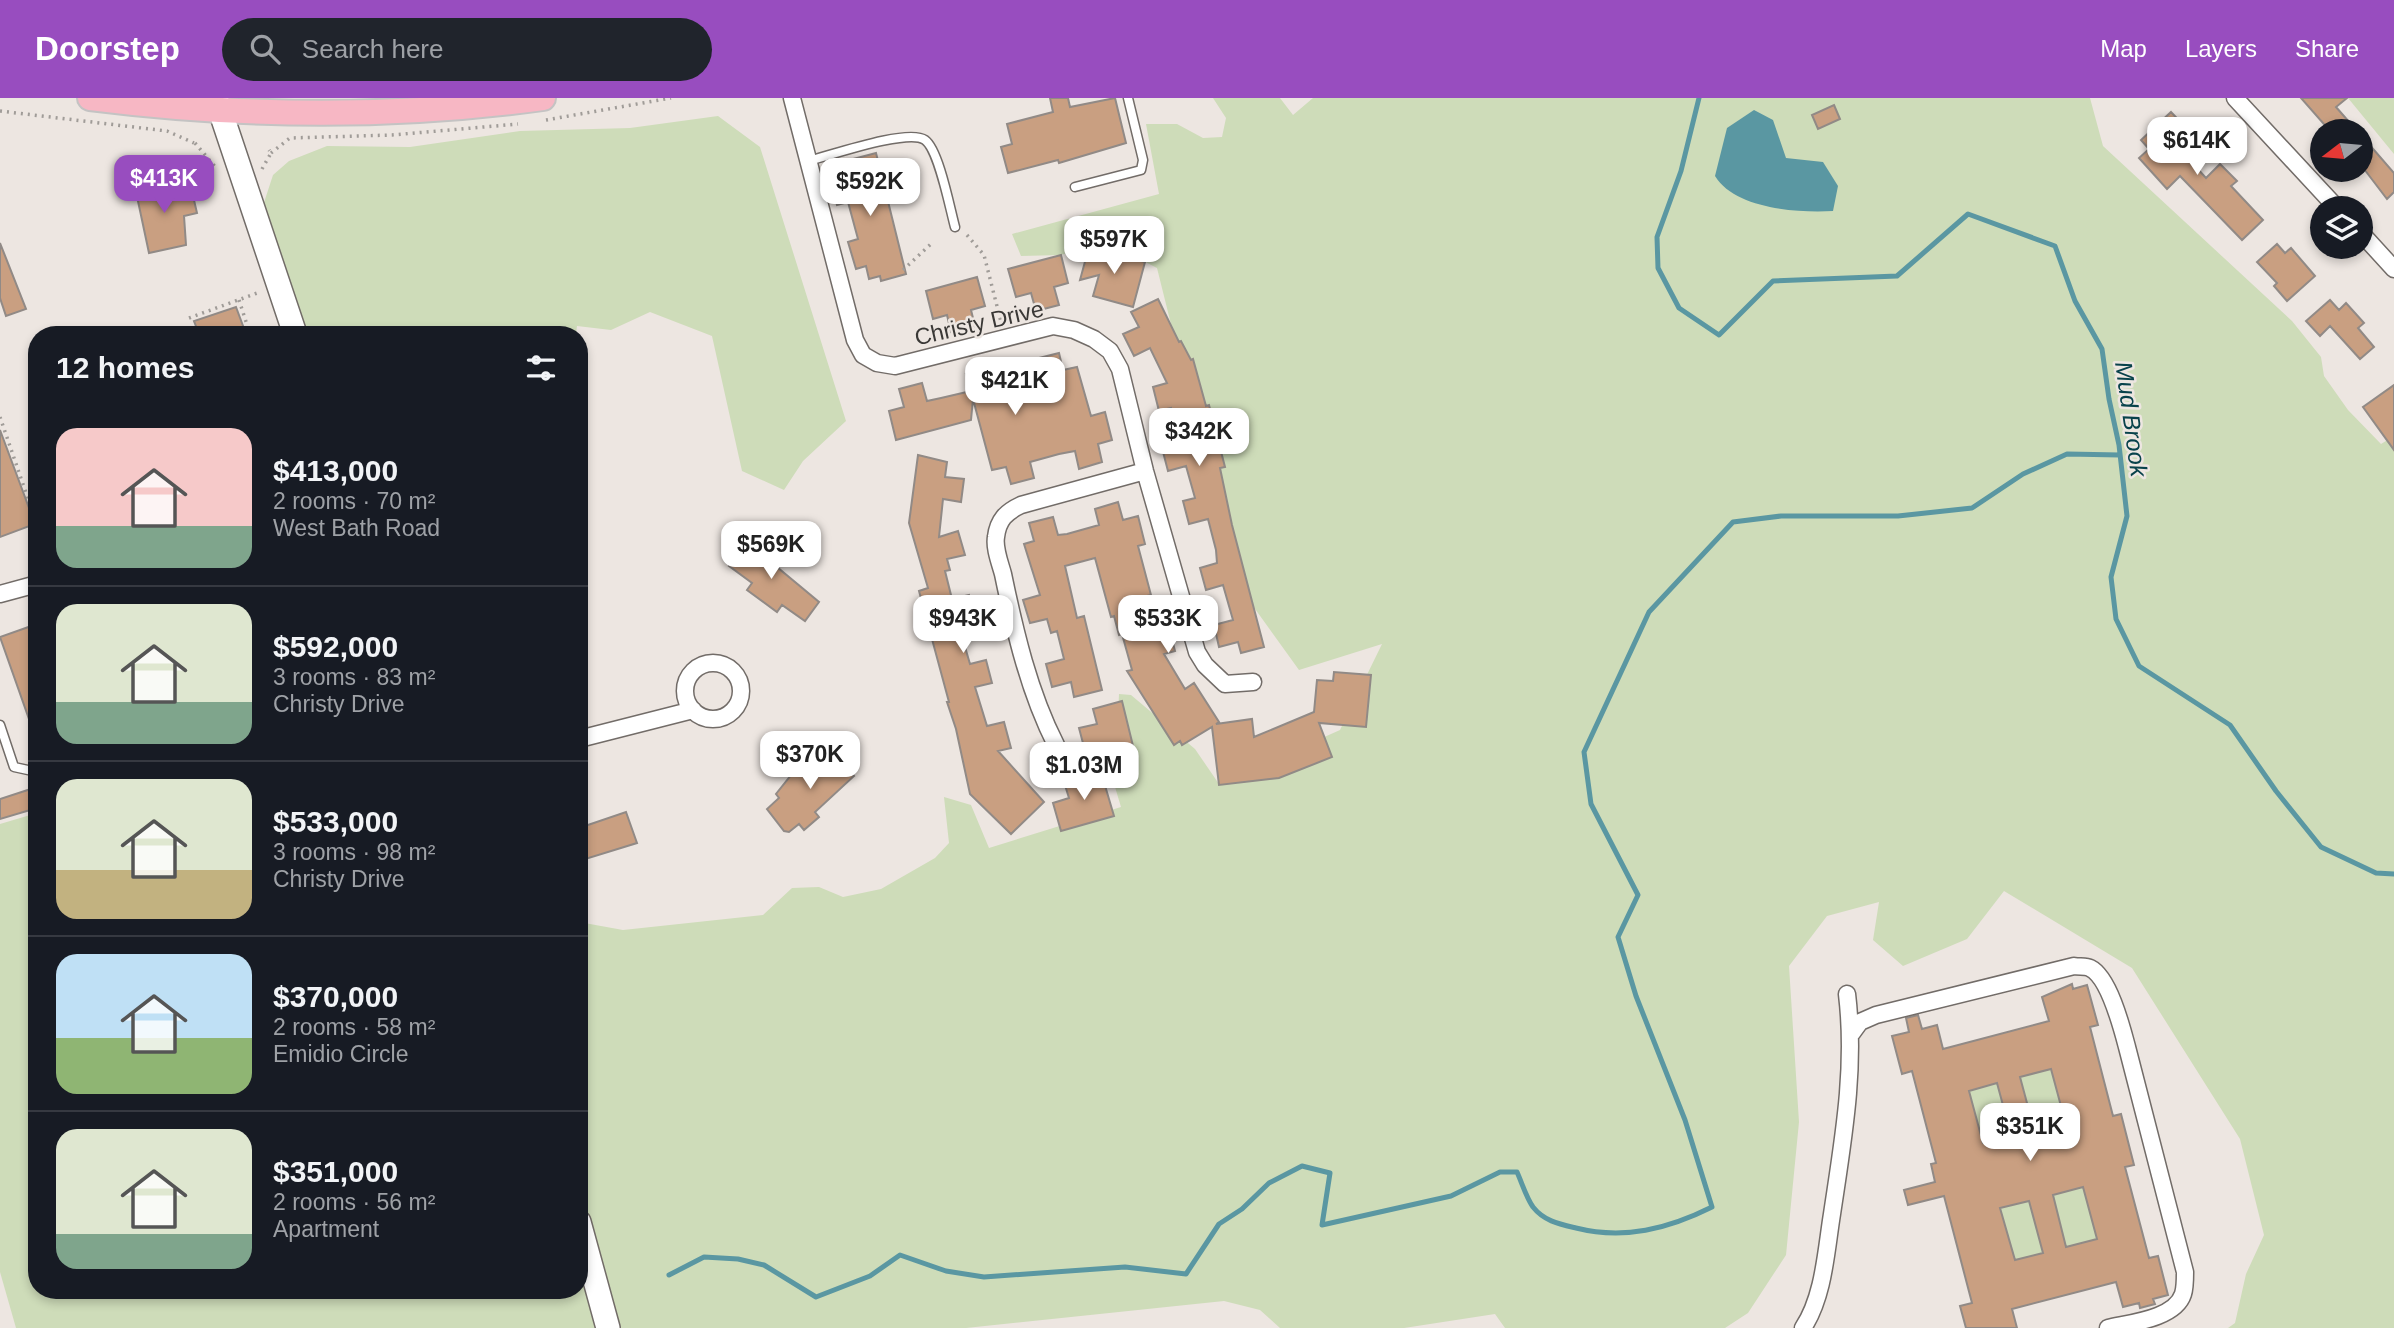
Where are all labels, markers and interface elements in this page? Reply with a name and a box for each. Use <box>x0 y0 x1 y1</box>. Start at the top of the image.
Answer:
search box <box>222 18 712 81</box>
text: Doorstep <box>35 30 180 67</box>
icon: search <box>246 30 284 68</box>
text: Search here <box>302 34 444 64</box>
text: Map <box>2100 35 2147 62</box>
text: Layers <box>2185 35 2257 62</box>
text: Share <box>2295 35 2359 62</box>
pin: $614K <box>2148 118 2246 177</box>
north arrow <box>2310 119 2373 182</box>
map controls <box>2310 119 2373 259</box>
text: $614K <box>2163 127 2231 153</box>
pin: $413K <box>115 156 213 215</box>
pin: $592K <box>821 158 919 218</box>
text: $413K <box>130 165 198 191</box>
text: $592K <box>836 168 904 194</box>
button: layers <box>2310 196 2373 259</box>
pin: $597K <box>1065 216 1163 276</box>
text: $597K <box>1080 226 1148 252</box>
street label: Christy Drive <box>912 296 1046 350</box>
icon: filters <box>522 349 560 387</box>
text: 12 homes <box>56 351 194 384</box>
pin: $421K <box>966 358 1064 417</box>
water label: Mud Brook <box>2110 360 2153 480</box>
text: $421K <box>981 367 1049 393</box>
pin: $342K <box>1150 408 1248 468</box>
text: $342K <box>1165 418 1233 444</box>
text: $413,000 <box>273 454 398 487</box>
icon: home <box>112 456 196 540</box>
text: 2 rooms · 70 m² <box>273 488 435 514</box>
text: West Bath Road <box>273 515 440 541</box>
pin: $569K <box>722 522 820 581</box>
text: $569K <box>737 531 805 557</box>
pin: $943K <box>914 596 1012 655</box>
pin: $533K <box>1119 596 1217 655</box>
text: $943K <box>929 605 997 631</box>
text: $533K <box>1134 605 1202 631</box>
text: $592,000 <box>273 630 398 663</box>
icon: home <box>112 632 196 716</box>
text: 3 rooms · 83 m² <box>273 664 435 690</box>
text: Christy Drive <box>273 691 405 717</box>
pin: $370K <box>761 732 859 791</box>
text: $370K <box>776 741 844 767</box>
pin: $1.03M <box>1027 742 1141 802</box>
text: $1.03M <box>1046 752 1122 778</box>
text: $533,000 <box>273 805 398 838</box>
icon: home <box>112 807 196 891</box>
text: 3 rooms · 98 m² <box>273 839 435 865</box>
text: Christy Drive <box>273 866 405 892</box>
text: $370,000 <box>273 980 398 1013</box>
icon: home <box>112 982 196 1066</box>
text: 2 rooms · 58 m² <box>273 1014 435 1040</box>
text: Emidio Circle <box>273 1041 408 1067</box>
pin: $351K <box>1981 1104 2079 1163</box>
text: $351K <box>1996 1113 2064 1139</box>
text: $351,000 <box>273 1155 398 1188</box>
icon: home <box>112 1157 196 1241</box>
text: 2 rooms · 56 m² <box>273 1189 435 1215</box>
text: Apartment <box>273 1216 379 1242</box>

